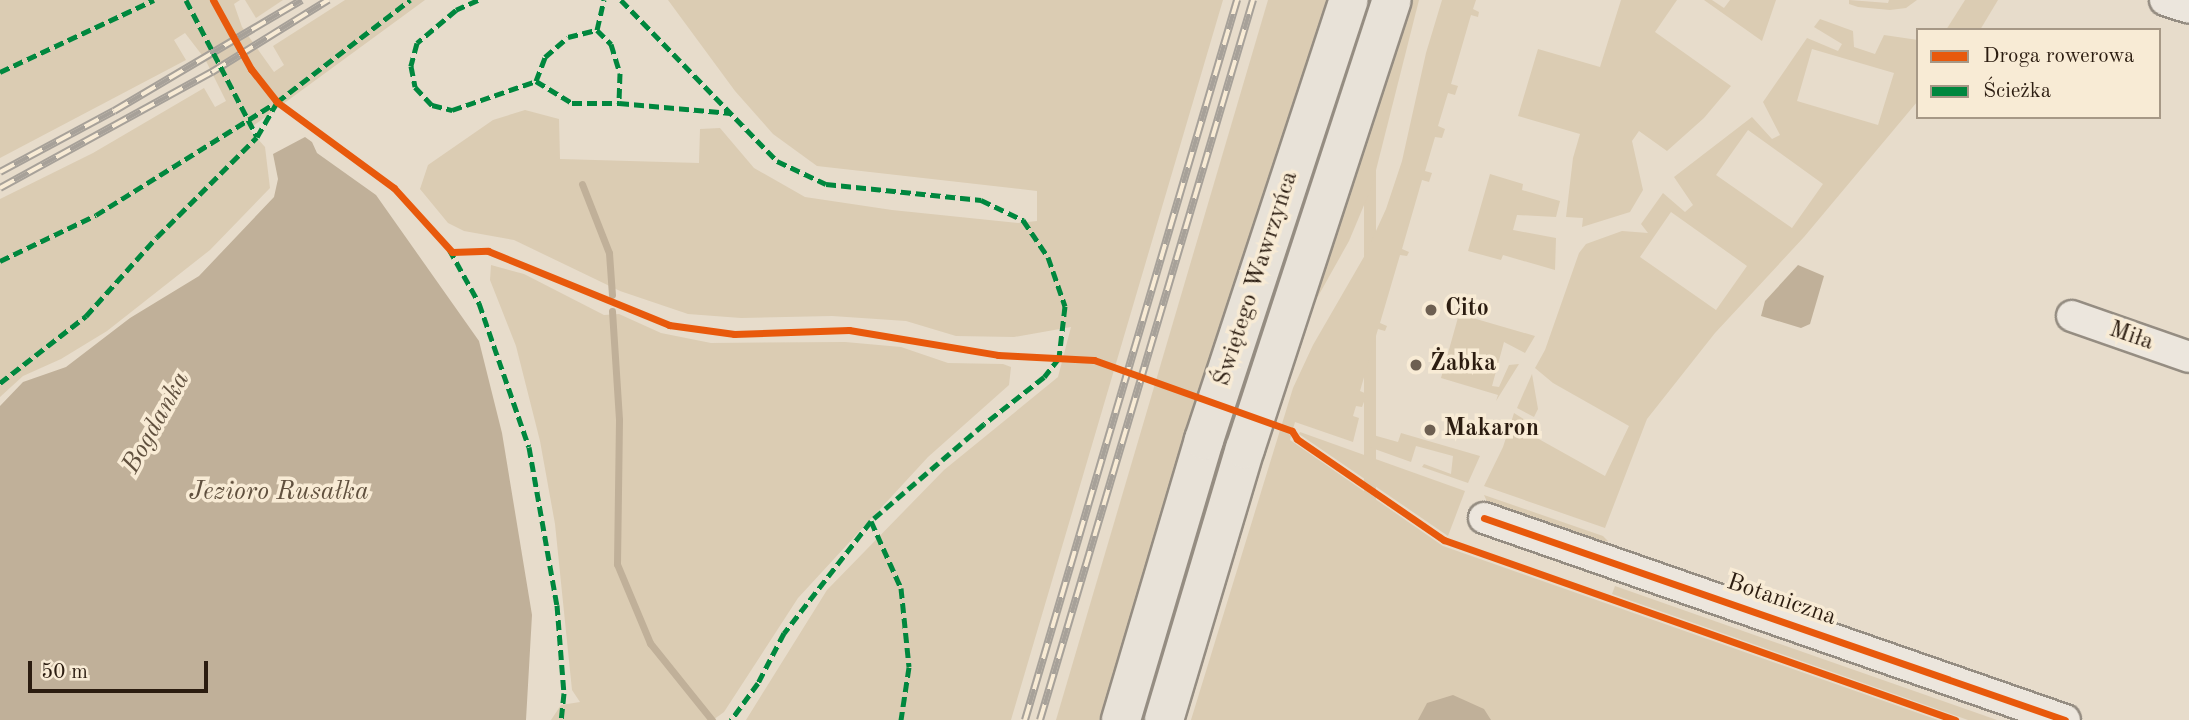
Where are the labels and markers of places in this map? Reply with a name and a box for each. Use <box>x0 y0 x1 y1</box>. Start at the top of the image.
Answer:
place label: Cito <box>1445 296 1489 324</box>
marker: Cito <box>1423 302 1439 318</box>
place label: Żabka <box>1430 351 1496 379</box>
marker: Żabka <box>1408 357 1424 373</box>
place label: Makaron <box>1444 416 1539 444</box>
marker: Makaron <box>1422 422 1438 438</box>

